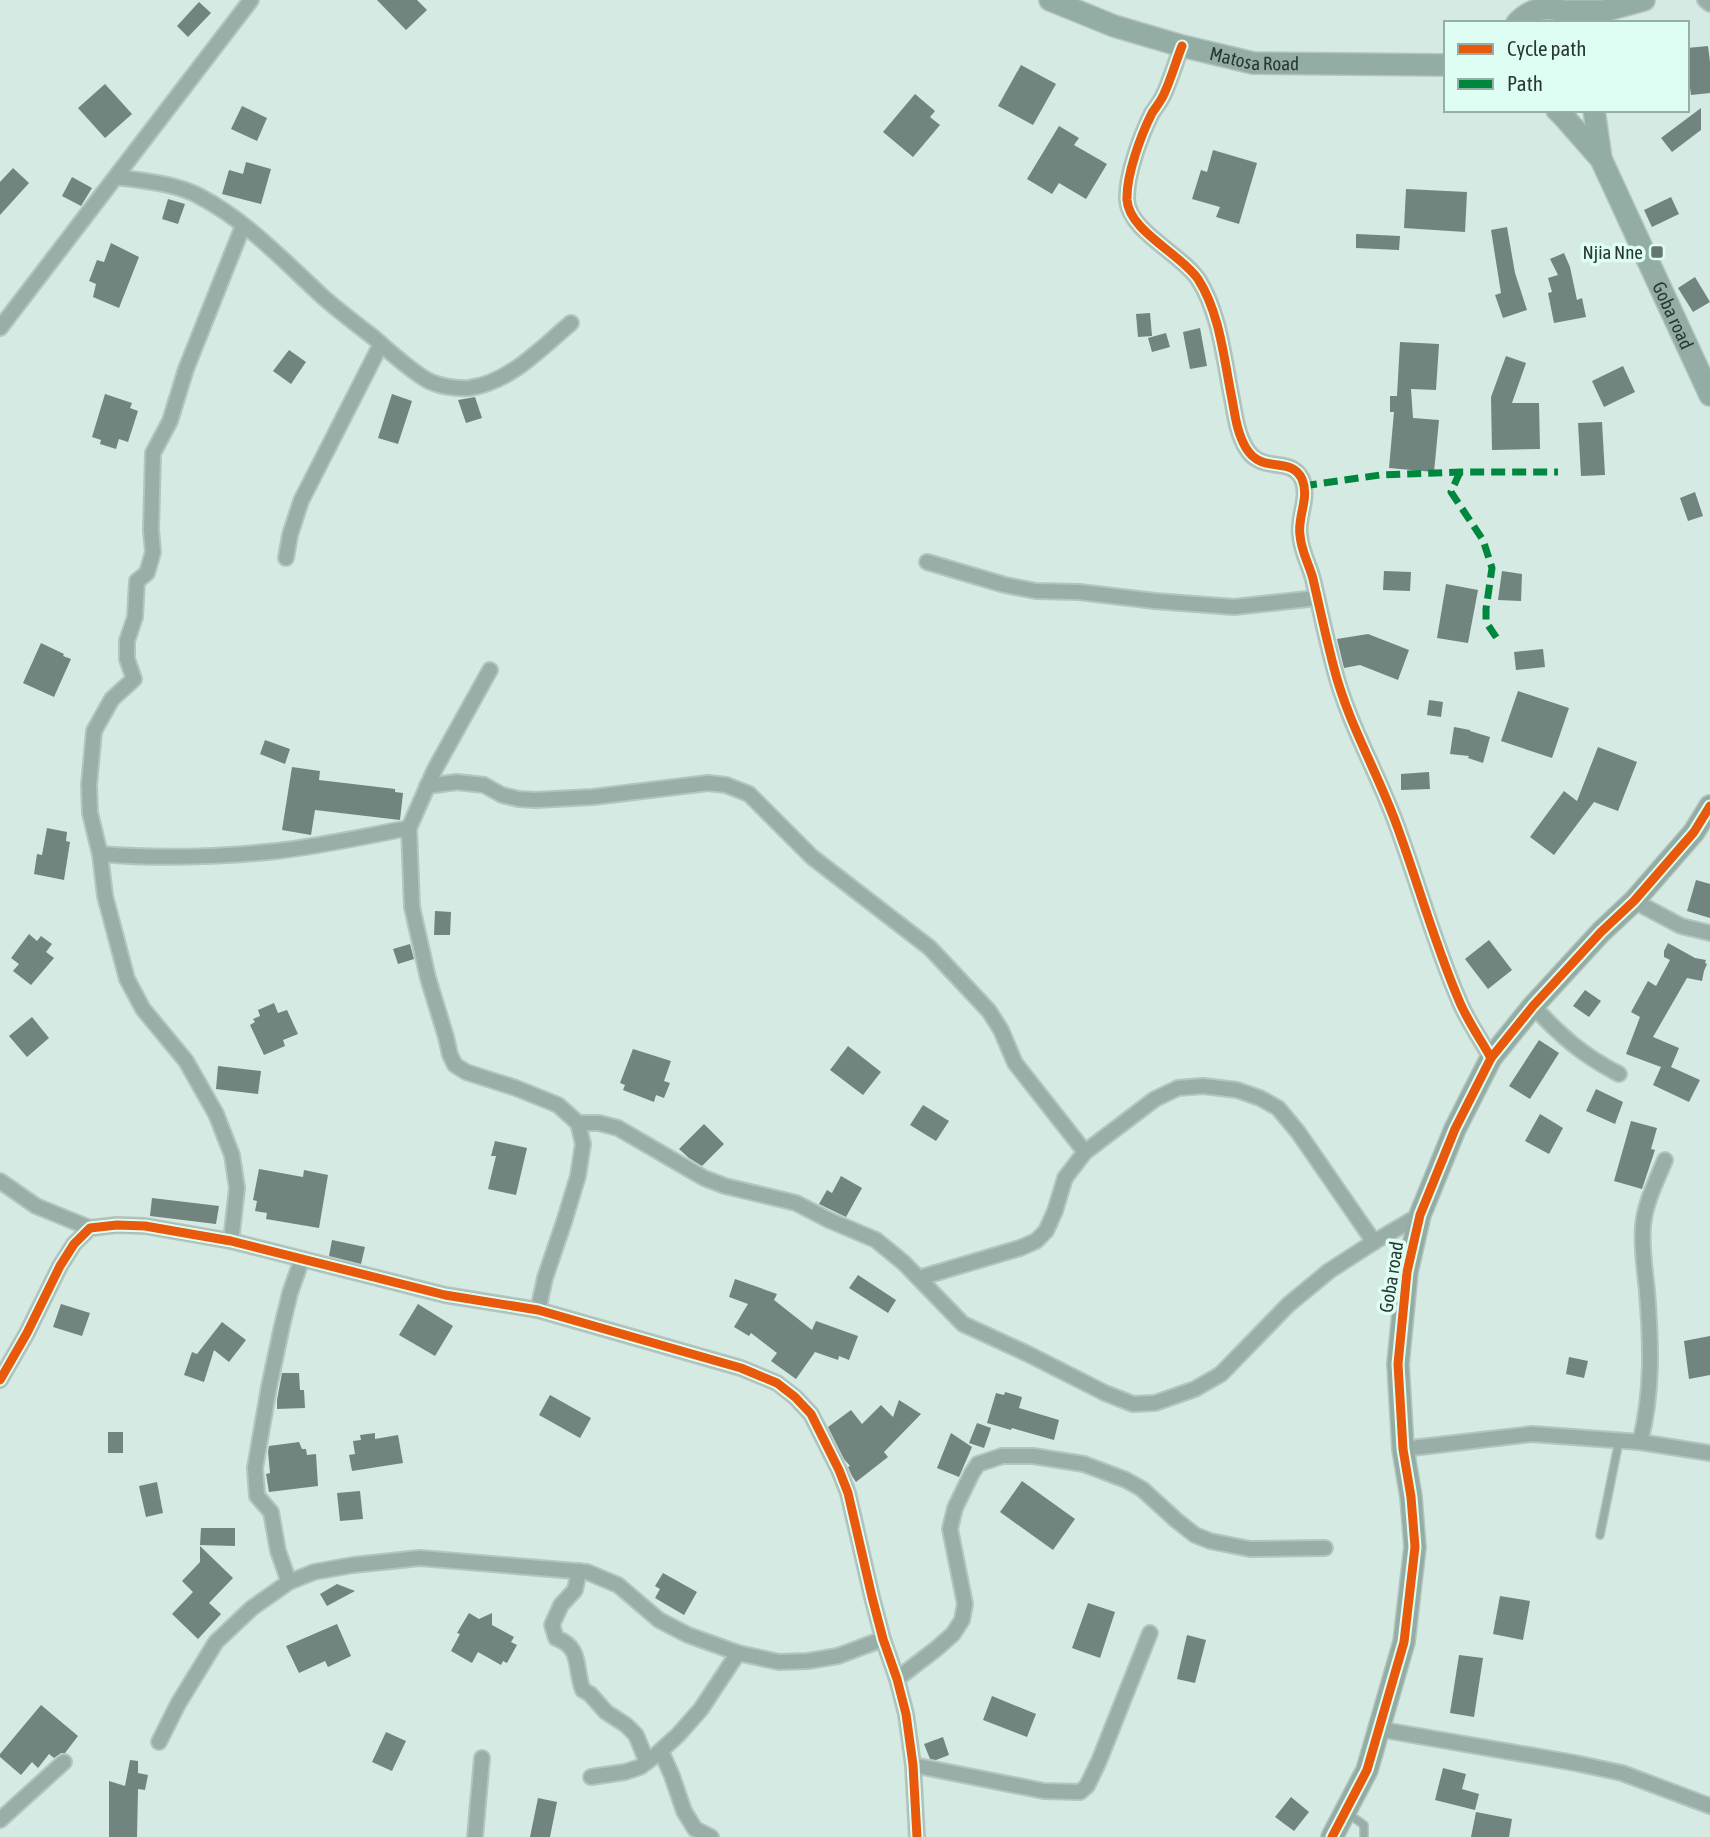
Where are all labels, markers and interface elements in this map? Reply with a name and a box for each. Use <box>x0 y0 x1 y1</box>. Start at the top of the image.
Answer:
legend <box>1444 21 1689 112</box>
text: Cycle path <box>1507 36 1586 60</box>
street label: Matosa Road <box>1208 42 1299 74</box>
text: Path <box>1507 71 1543 95</box>
place label: Njia Nne <box>1583 241 1643 263</box>
marker: Njia Nne <box>1649 244 1665 260</box>
street label: Goba road <box>1648 278 1698 353</box>
street label: Goba road <box>1375 1240 1407 1314</box>

